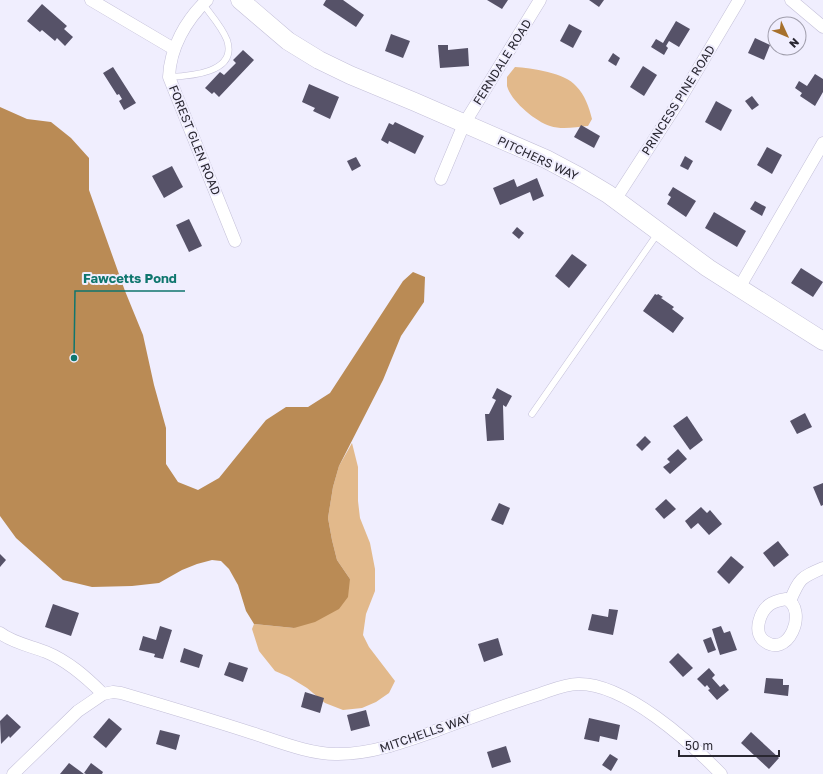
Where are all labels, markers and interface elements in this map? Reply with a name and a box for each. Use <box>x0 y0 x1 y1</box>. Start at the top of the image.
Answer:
street label: FERNDALE ROAD <box>470 16 534 108</box>
north arrow <box>767 16 807 56</box>
text: N <box>787 36 802 51</box>
street label: PRINCESS PINE ROAD <box>638 42 718 158</box>
street label: FOREST GLEN ROAD <box>166 83 224 197</box>
street label: PITCHERS WAY <box>495 133 581 183</box>
callout: Fawcetts Pond <box>75 266 185 291</box>
text: Fawcetts Pond <box>83 270 177 286</box>
street label: MITCHELLS WAY <box>377 710 473 756</box>
scale bar <box>679 732 779 758</box>
text: 50 m <box>685 738 713 753</box>

